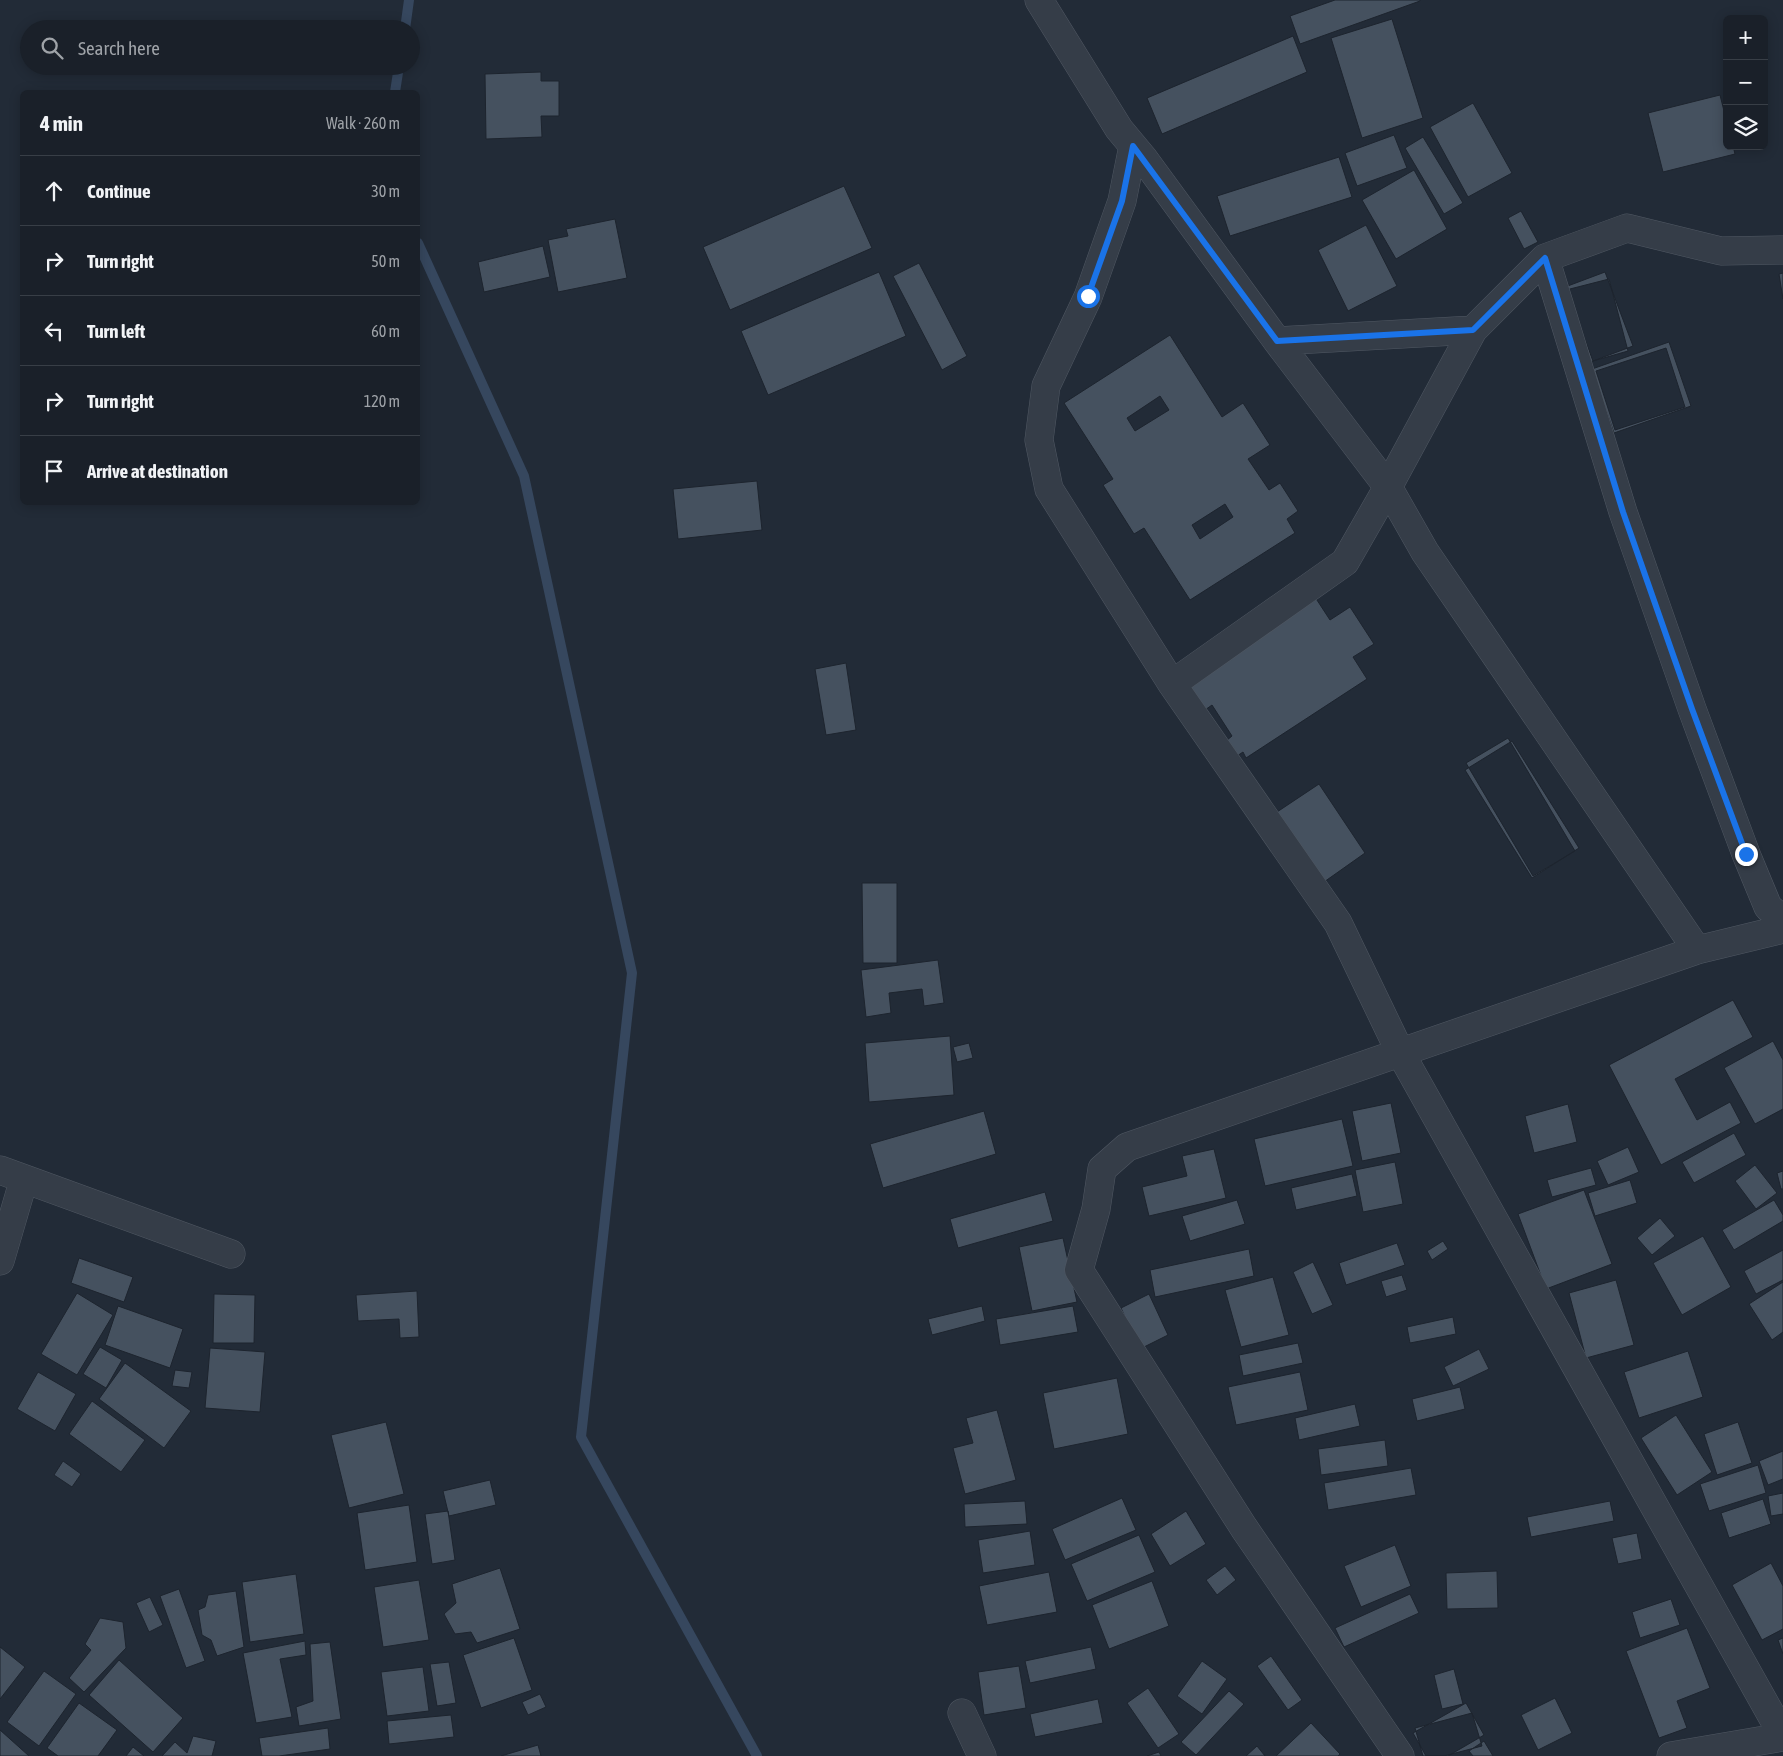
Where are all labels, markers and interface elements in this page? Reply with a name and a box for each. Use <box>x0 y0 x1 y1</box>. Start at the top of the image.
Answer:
map controls <box>1723 15 1768 150</box>
button: + <box>1723 15 1768 60</box>
search box <box>20 20 420 75</box>
icon: search <box>38 34 66 62</box>
text: Search here <box>78 37 160 59</box>
button: − <box>1723 60 1768 105</box>
button: layers <box>1723 105 1768 150</box>
text: 4 min <box>40 111 83 135</box>
text: Walk · 260 m <box>326 114 400 132</box>
icon: ahead <box>40 177 68 205</box>
text: Continue <box>87 180 151 202</box>
text: 30 m <box>371 182 400 200</box>
icon: right <box>40 247 68 275</box>
text: Turn right <box>87 250 154 272</box>
text: 50 m <box>371 252 400 270</box>
route start <box>1077 285 1100 308</box>
icon: left <box>40 317 68 345</box>
text: Turn left <box>87 320 145 342</box>
text: 60 m <box>371 322 400 340</box>
icon: right <box>40 387 68 415</box>
text: Turn right <box>87 390 154 412</box>
text: 120 m <box>364 392 400 410</box>
icon: arrive <box>40 457 68 485</box>
text: Arrive at destination <box>87 460 228 482</box>
route end <box>1735 843 1758 866</box>

